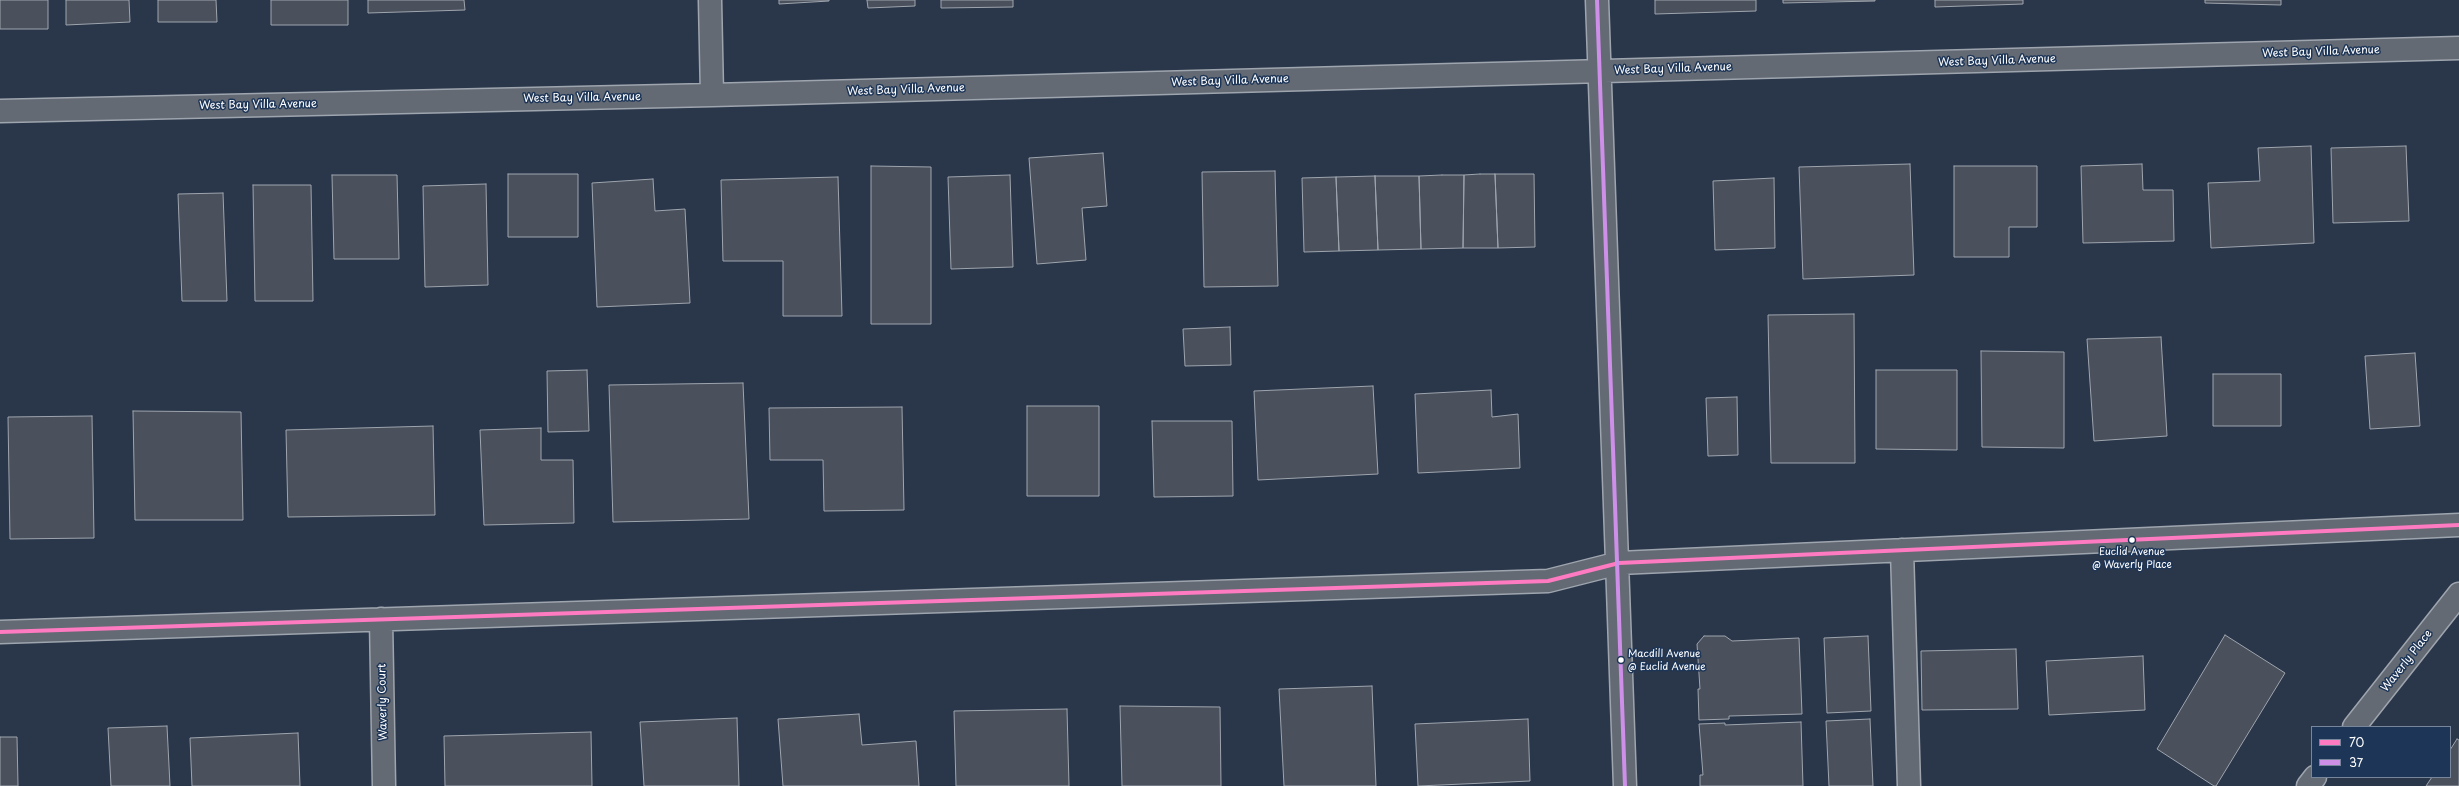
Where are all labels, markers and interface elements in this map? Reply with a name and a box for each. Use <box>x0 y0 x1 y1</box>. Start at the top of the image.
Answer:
street label: West Bay Villa Avenue <box>2262 43 2380 61</box>
street label: West Bay Villa Avenue <box>1938 52 2056 70</box>
street label: West Bay Villa Avenue <box>1614 60 1732 78</box>
street label: West Bay Villa Avenue <box>1171 72 1289 90</box>
street label: West Bay Villa Avenue <box>847 81 965 99</box>
street label: West Bay Villa Avenue <box>523 90 641 106</box>
street label: West Bay Villa Avenue <box>199 97 317 113</box>
marker: Euclid Avenue @ Waverly Place <box>2127 535 2137 545</box>
place label: Euclid Avenue @ Waverly Place <box>2092 546 2172 570</box>
street label: Waverly Place <box>2379 627 2435 695</box>
place label: Macdill Avenue @ Euclid Avenue <box>1628 648 1706 672</box>
marker: Macdill Avenue @ Euclid Avenue <box>1616 655 1626 665</box>
street label: Waverly Court <box>376 663 390 741</box>
legend <box>2311 726 2451 778</box>
text: 70 <box>2349 733 2364 751</box>
text: 37 <box>2349 753 2363 771</box>

